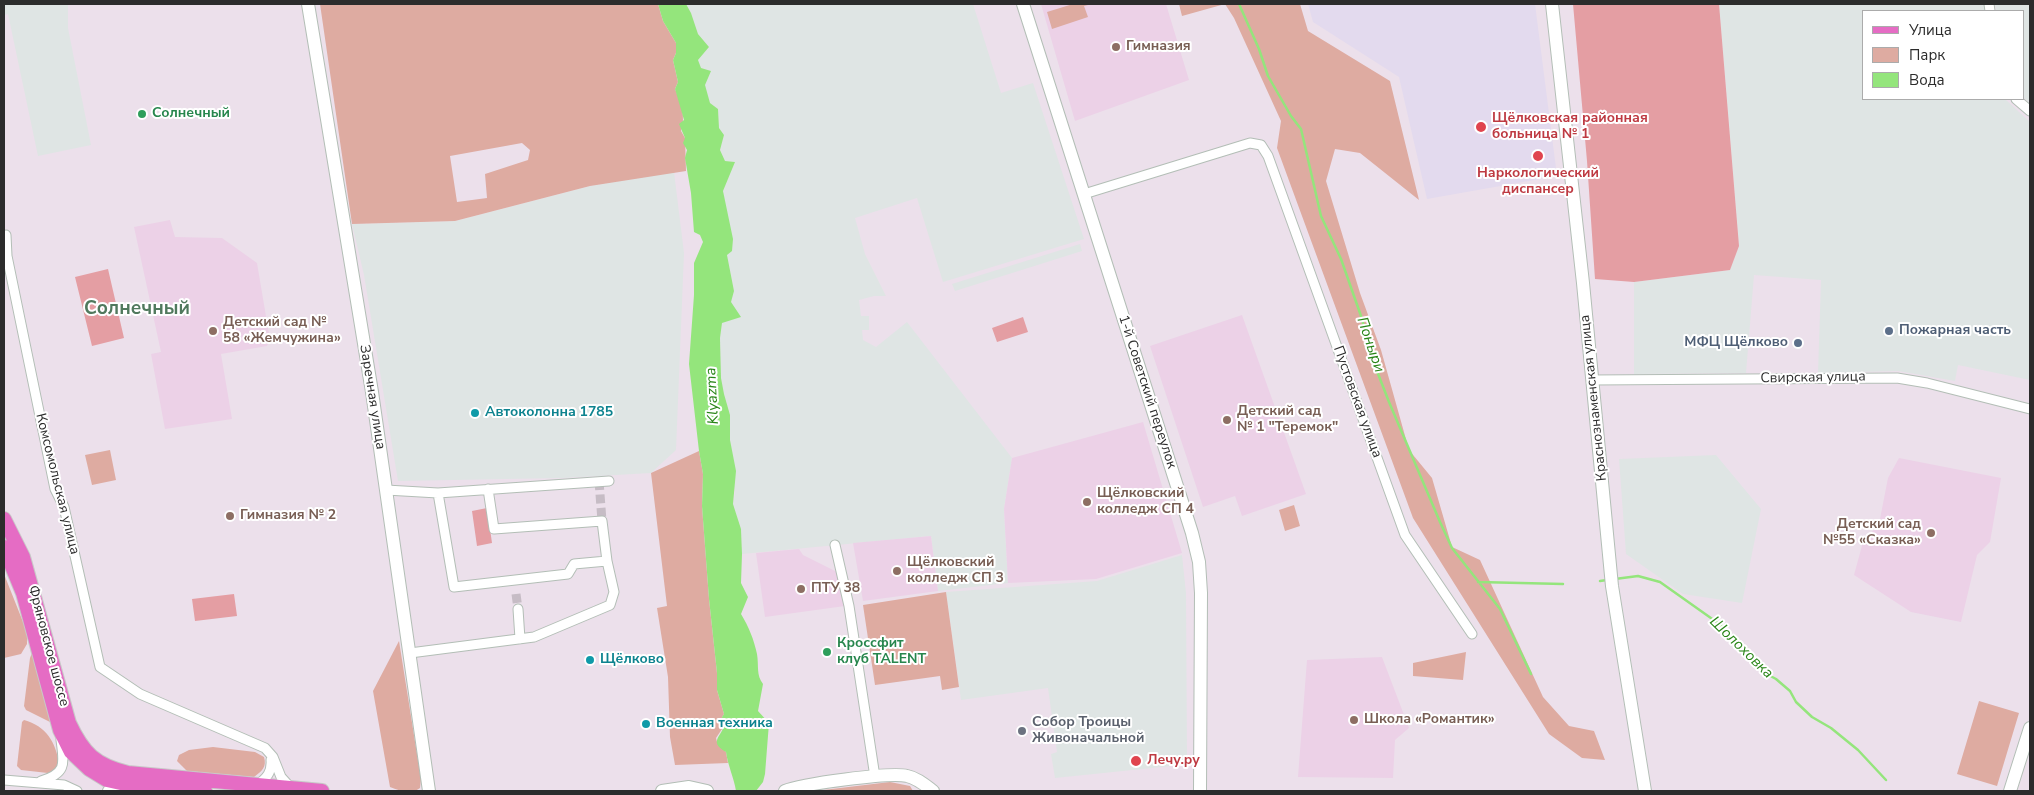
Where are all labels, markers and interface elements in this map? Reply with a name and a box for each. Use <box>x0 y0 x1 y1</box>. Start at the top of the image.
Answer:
legend <box>1862 10 2024 100</box>
text: Улица <box>1909 20 1952 40</box>
place label: Гимназия <box>1126 39 1191 55</box>
marker: Гимназия <box>1110 41 1122 53</box>
text: Парк <box>1909 45 1945 65</box>
text: Вода <box>1909 70 1945 90</box>
place label: Солнечный <box>152 106 230 122</box>
marker: Солнечный <box>136 108 148 120</box>
place label: Щёлковская районная больница № 1 <box>1492 111 1648 144</box>
marker: Щёлковская районная больница № 1 <box>1474 120 1488 134</box>
marker: Наркологический диспансер <box>1531 149 1545 163</box>
place label: Наркологический диспансер <box>1477 166 1599 198</box>
district label: Солнечный <box>84 298 190 320</box>
street label: 1-й Советский переулок <box>1114 313 1180 471</box>
street label: Краснознаменская улица <box>1577 314 1611 482</box>
place label: Детский сад № 58 «Жемчужина» <box>223 315 341 348</box>
water label: Поныри <box>1352 315 1388 375</box>
place label: Пожарная часть <box>1899 323 2011 339</box>
marker: Детский сад № 58 «Жемчужина» <box>207 325 219 337</box>
marker: Пожарная часть <box>1883 325 1895 337</box>
place label: МФЦ Щёлково <box>1684 335 1788 351</box>
marker: МФЦ Щёлково <box>1792 337 1804 349</box>
street label: Заречная улица <box>355 343 389 451</box>
street label: Пустовская улица <box>1329 344 1385 460</box>
water label: Klyazma <box>703 367 723 425</box>
street label: Свирская улица <box>1760 369 1866 387</box>
place label: Детский сад № 1 "Теремок" <box>1237 404 1338 437</box>
place label: Автоколонна 1785 <box>485 405 613 421</box>
marker: Автоколонна 1785 <box>469 407 481 419</box>
street label: Комсомольская улица <box>31 412 83 556</box>
marker: Детский сад № 1 "Теремок" <box>1221 414 1233 426</box>
place label: Щёлковский колледж СП 4 <box>1097 486 1194 518</box>
marker: Щёлковский колледж СП 4 <box>1081 496 1093 508</box>
place label: Гимназия № 2 <box>240 508 336 524</box>
marker: Гимназия № 2 <box>224 510 236 522</box>
place label: Детский сад №55 «Сказка» <box>1823 517 1921 550</box>
marker: Детский сад №55 «Сказка» <box>1925 527 1937 539</box>
place label: Щёлковский колледж СП 3 <box>907 555 1004 588</box>
marker: Щёлковский колледж СП 3 <box>891 565 903 577</box>
place label: ПТУ 38 <box>811 581 860 597</box>
marker: ПТУ 38 <box>795 583 807 595</box>
street label: Фряновское шоссе <box>24 584 72 708</box>
water label: Шолоховка <box>1705 613 1777 683</box>
place label: Кроссфит клуб TALENT <box>837 636 926 669</box>
marker: Кроссфит клуб TALENT <box>821 646 833 658</box>
place label: Щёлково <box>600 652 664 668</box>
marker: Щёлково <box>584 654 596 666</box>
place label: Школа «Романтик» <box>1364 712 1495 728</box>
marker: Школа «Романтик» <box>1348 714 1360 726</box>
place label: Собор Троицы Живоначальной <box>1032 715 1144 748</box>
place label: Военная техника <box>656 716 773 732</box>
marker: Военная техника <box>640 718 652 730</box>
marker: Собор Троицы Живоначальной <box>1016 725 1028 737</box>
place label: Лечу.ру <box>1147 753 1200 769</box>
marker: Лечу.ру <box>1129 754 1143 768</box>

